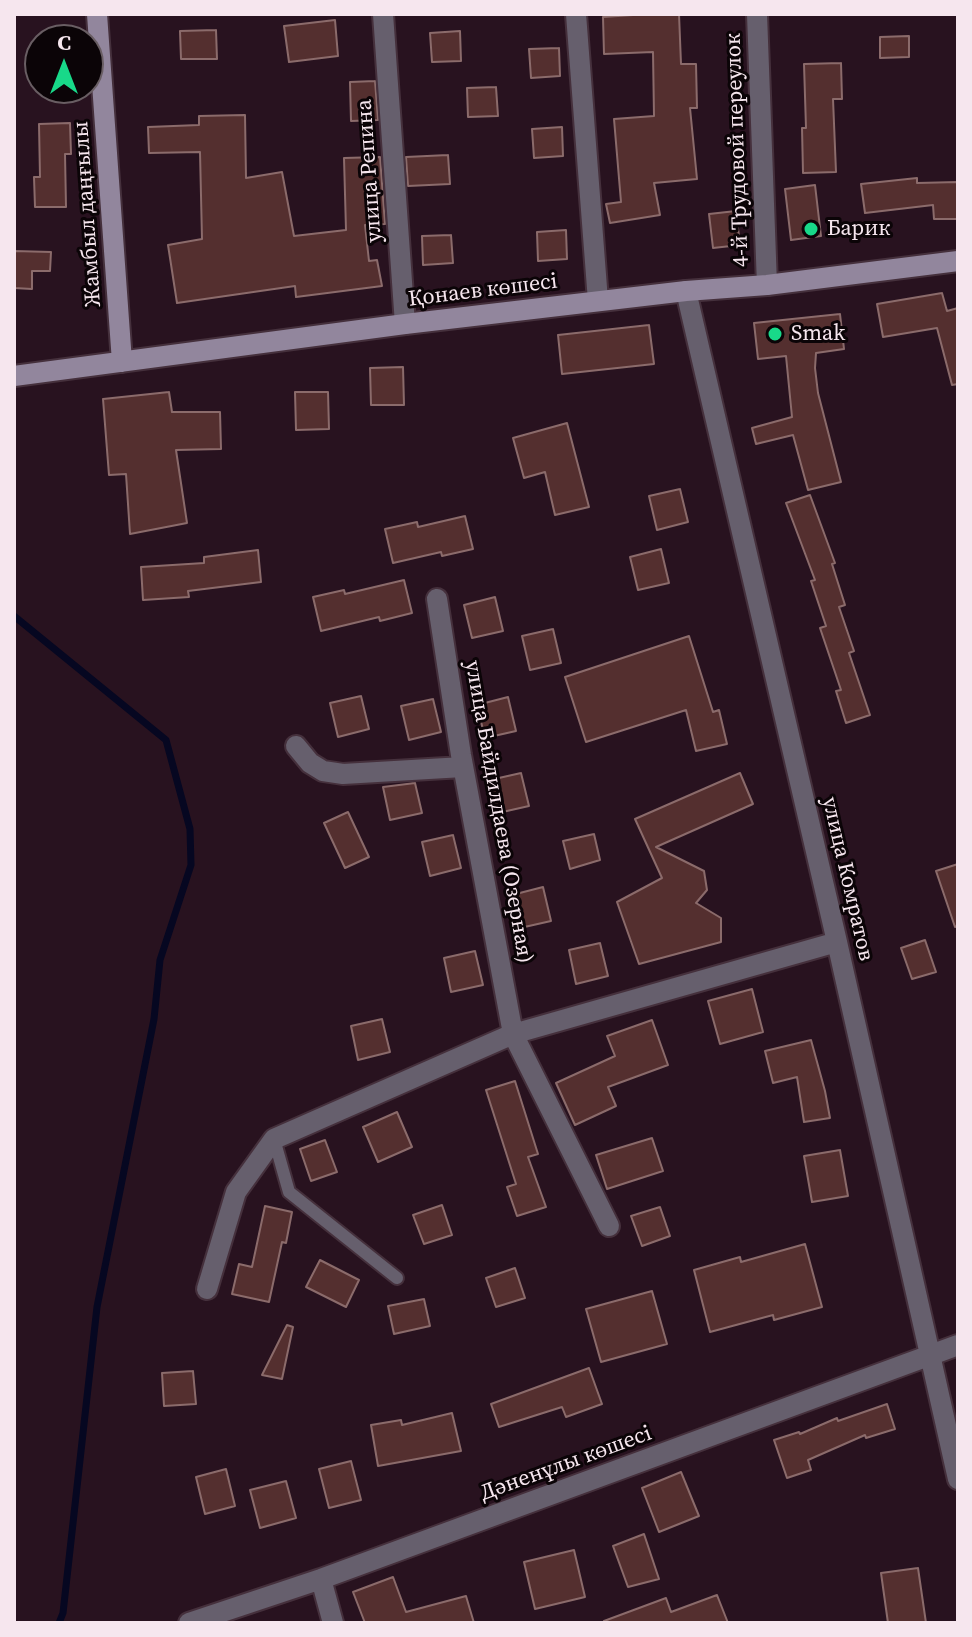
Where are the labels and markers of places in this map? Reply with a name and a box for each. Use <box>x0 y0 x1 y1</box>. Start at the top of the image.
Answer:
place label: Барик <box>827 216 891 242</box>
marker: Барик <box>802 220 820 238</box>
place label: Smak <box>791 321 845 347</box>
marker: Smak <box>766 325 784 343</box>

